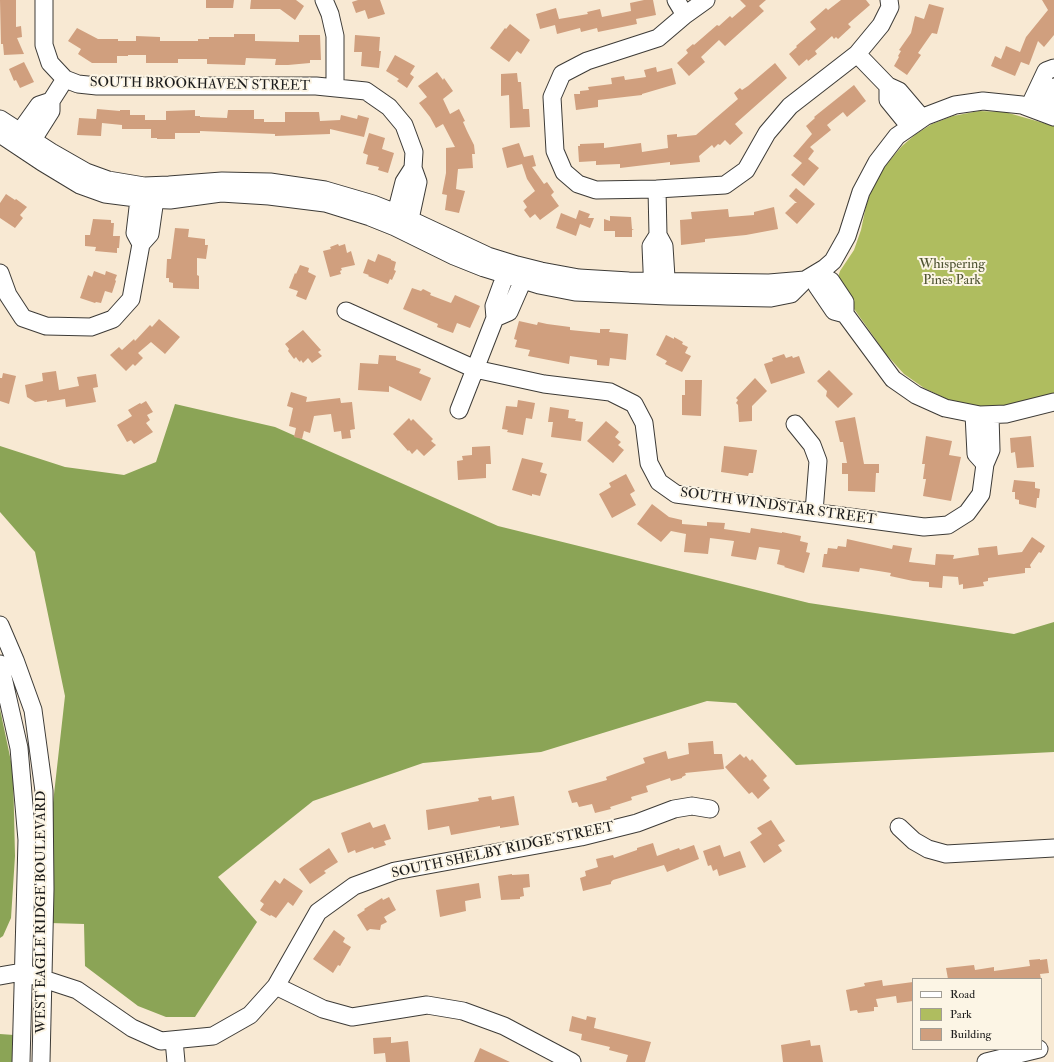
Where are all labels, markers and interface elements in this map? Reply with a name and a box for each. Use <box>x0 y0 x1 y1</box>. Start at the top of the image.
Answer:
street label: SOUTH BROOKHAVEN STREET <box>90 75 310 95</box>
park label: Whispering Pines Park <box>919 257 985 290</box>
street label: SOUTH WINDSTAR STREET <box>679 485 877 529</box>
street label: WEST EAGLE RIDGE BOULEVARD <box>34 791 50 1033</box>
street label: SOUTH SHELBY RIDGE STREET <box>390 819 616 883</box>
legend <box>912 978 1042 1050</box>
text: Road <box>950 987 975 1002</box>
text: Park <box>950 1007 972 1022</box>
text: Building <box>950 1027 991 1042</box>

